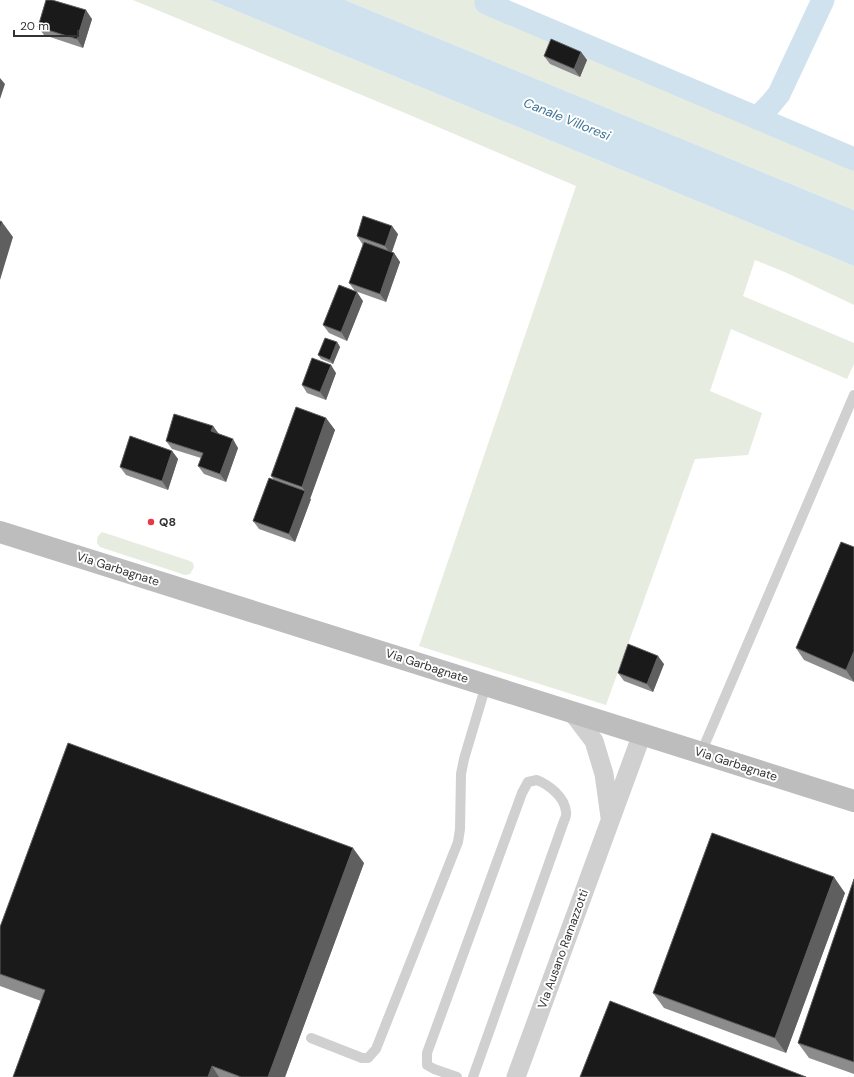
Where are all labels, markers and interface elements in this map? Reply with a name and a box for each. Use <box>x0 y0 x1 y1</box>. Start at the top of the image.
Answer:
scale bar <box>14 12 78 38</box>
text: 20 m <box>20 18 49 34</box>
water label: Canale Villoresi <box>521 94 614 144</box>
place label: Q8 <box>159 514 176 530</box>
marker: Q8 <box>146 517 156 527</box>
street label: Via Garbagnate <box>75 548 162 590</box>
street label: Via Garbagnate <box>384 645 471 687</box>
street label: Via Garbagnate <box>693 743 780 785</box>
street label: Via Ausano Ramazzotti <box>534 887 592 1011</box>

